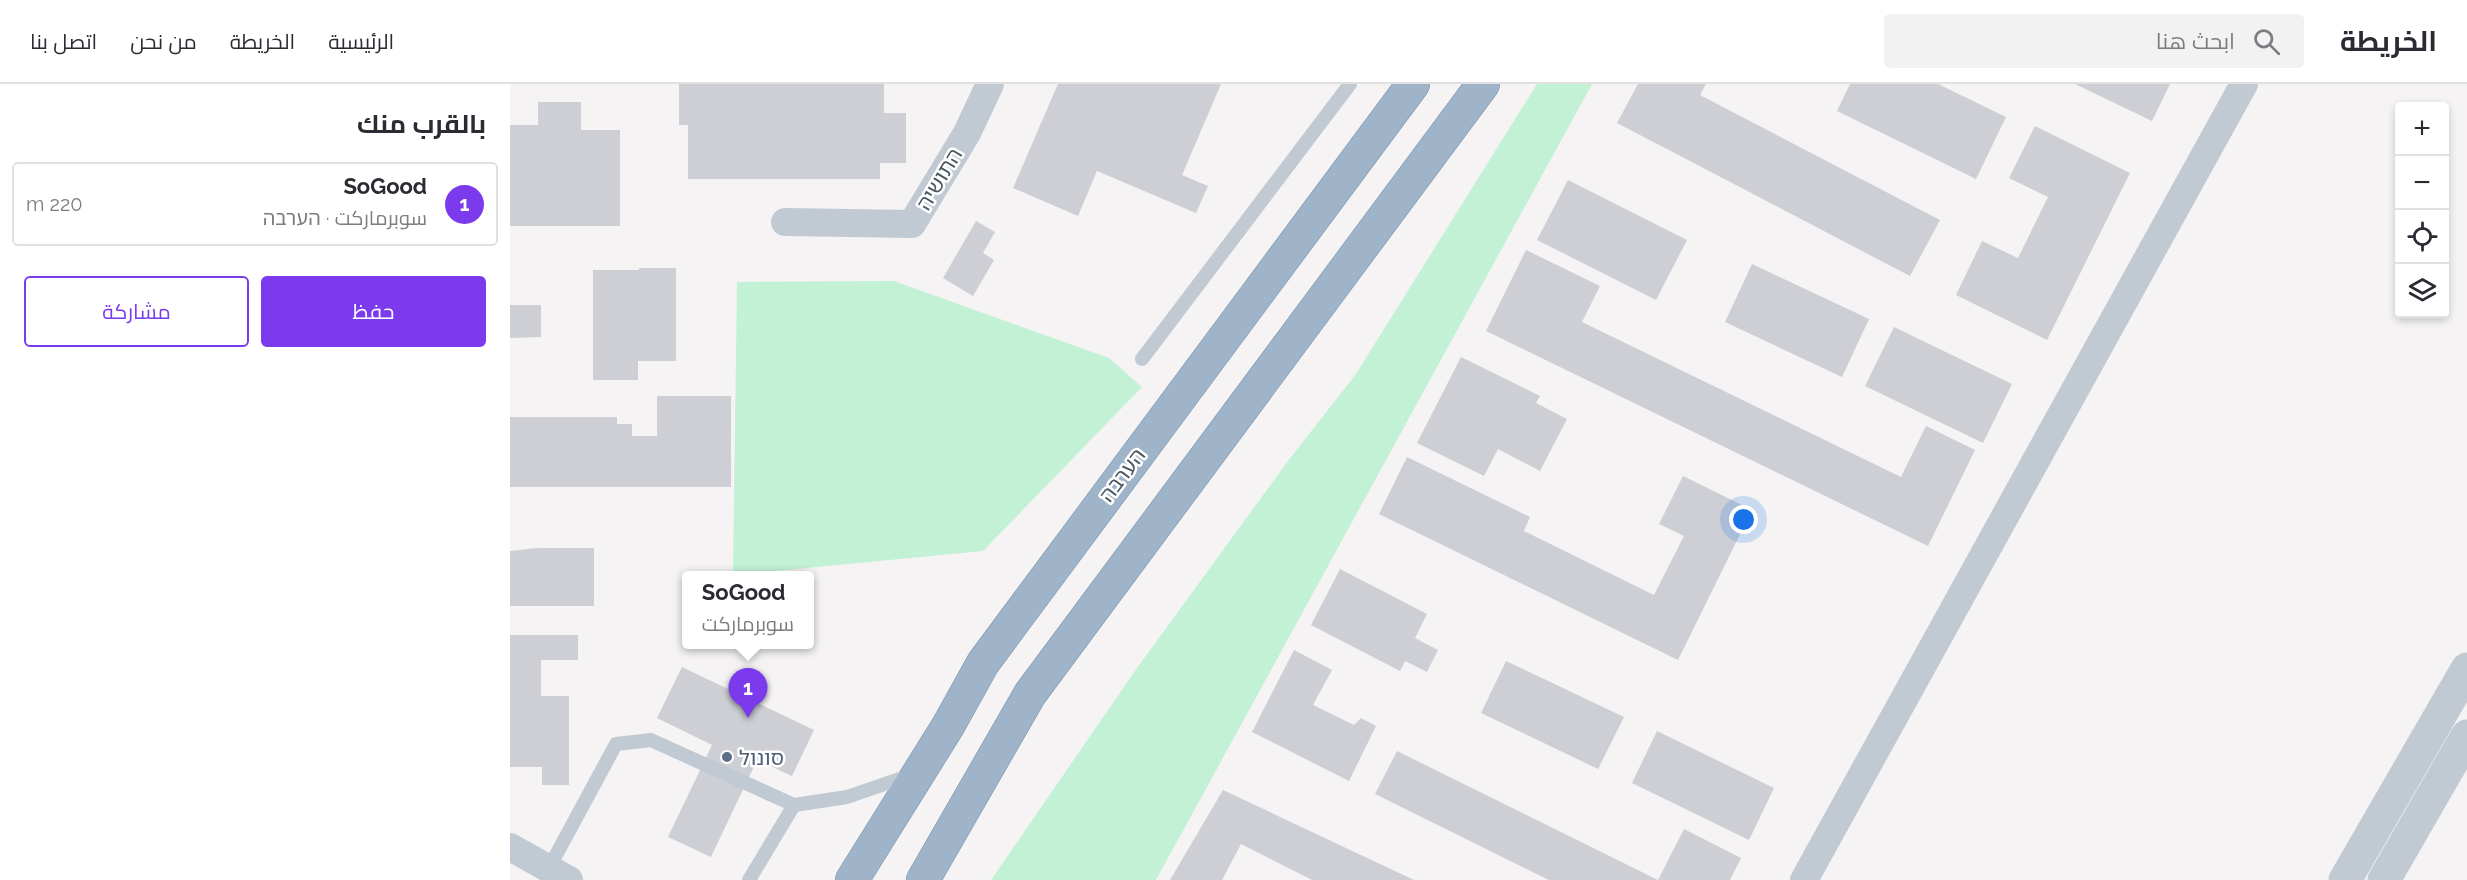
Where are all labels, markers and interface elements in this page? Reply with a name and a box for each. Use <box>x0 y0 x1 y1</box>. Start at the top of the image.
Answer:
search box <box>1884 14 2304 68</box>
icon: search <box>2250 25 2283 58</box>
text: الخريطة <box>2340 25 2437 58</box>
text: ابحث هنا <box>2156 28 2235 54</box>
text: اتصل بنا <box>30 29 97 54</box>
text: من نحن <box>130 29 197 54</box>
text: الخريطة <box>230 29 295 54</box>
text: الرئيسية <box>328 29 394 54</box>
map controls <box>2395 102 2449 318</box>
button: + <box>2395 102 2449 156</box>
text: بالقرب منك <box>357 109 486 139</box>
street label: התושיה <box>911 143 967 215</box>
button: − <box>2395 156 2449 210</box>
text: SoGood <box>343 173 427 199</box>
text: 220 m <box>26 192 83 216</box>
text: 1 <box>460 192 469 216</box>
text: سوبرماركت · הערבה <box>263 206 427 230</box>
button: locate <box>2395 210 2449 264</box>
button: layers <box>2395 264 2449 318</box>
button: مشاركة <box>24 276 249 347</box>
button: حفظ <box>261 276 486 347</box>
street label: הערבה <box>1094 443 1150 507</box>
your location <box>1729 505 1758 534</box>
popup <box>682 571 814 649</box>
text: SoGood <box>702 579 785 605</box>
text: سوبرماركت <box>702 612 794 636</box>
pin: 1 <box>728 668 768 718</box>
place label: סונול <box>739 745 784 770</box>
marker: סונול <box>720 750 734 764</box>

